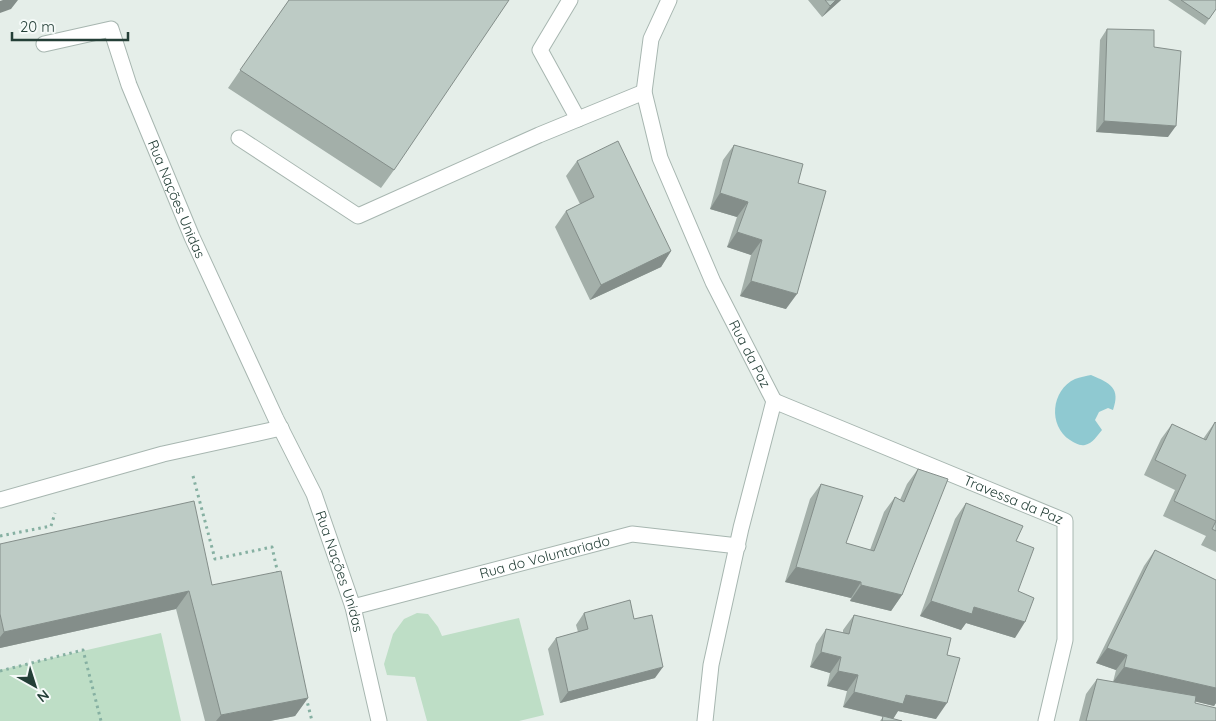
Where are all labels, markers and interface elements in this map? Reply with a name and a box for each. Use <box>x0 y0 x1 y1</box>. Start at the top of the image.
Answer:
scale bar <box>12 10 129 42</box>
text: 20 m <box>20 17 55 36</box>
street label: Rua Nações Unidas <box>144 137 210 261</box>
street label: Rua da Paz <box>725 317 775 391</box>
street label: Travessa da Paz <box>961 471 1066 528</box>
street label: Rua Nações Unidas <box>311 508 367 634</box>
street label: Rua do Voluntariado <box>477 531 612 583</box>
north arrow <box>10 661 60 711</box>
text: N <box>34 686 53 706</box>

